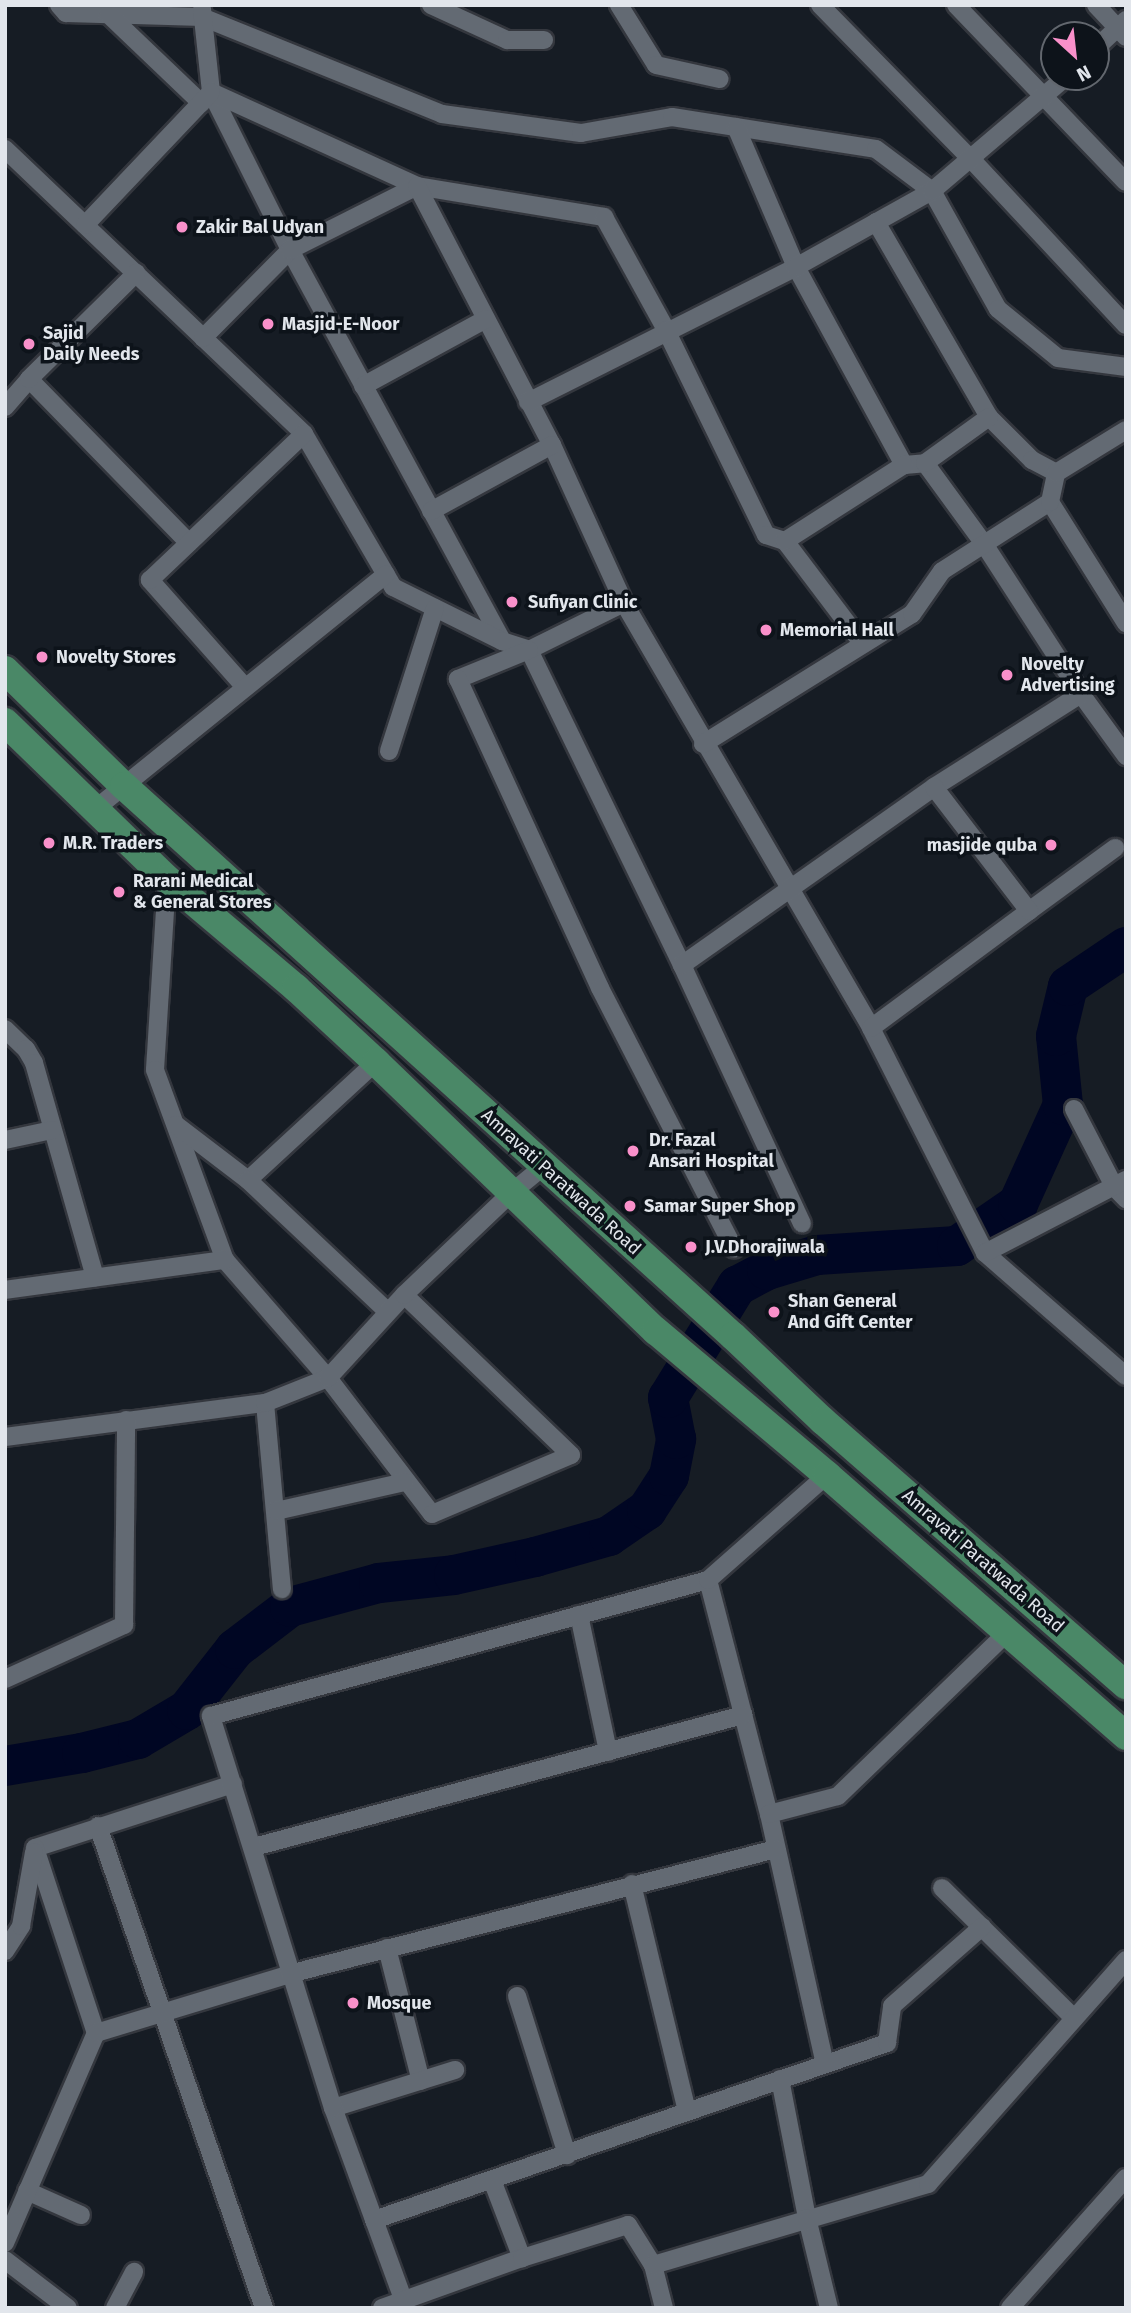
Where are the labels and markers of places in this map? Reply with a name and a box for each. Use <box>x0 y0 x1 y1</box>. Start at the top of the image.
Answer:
place label: Zakir Bal Udyan <box>196 216 324 238</box>
marker: Zakir Bal Udyan <box>174 219 190 235</box>
place label: Masjid-E-Noor <box>282 313 399 335</box>
marker: Masjid-E-Noor <box>260 316 276 332</box>
place label: Sajid Daily Needs <box>43 323 140 366</box>
marker: Sajid Daily Needs <box>21 336 37 352</box>
place label: Sufiyan Clinic <box>528 591 637 613</box>
marker: Sufiyan Clinic <box>502 592 522 612</box>
place label: Memorial Hall <box>780 619 894 641</box>
marker: Memorial Hall <box>758 622 774 638</box>
place label: Novelty Stores <box>56 646 176 668</box>
marker: Novelty Stores <box>34 649 50 665</box>
place label: Novelty Advertising <box>1021 654 1115 696</box>
marker: Novelty Advertising <box>999 667 1015 683</box>
place label: M.R. Traders <box>63 832 163 854</box>
place label: masjide quba <box>927 834 1037 856</box>
marker: M.R. Traders <box>41 835 57 851</box>
marker: masjide quba <box>1043 837 1059 853</box>
place label: Rarani Medical & General Stores <box>133 871 271 914</box>
marker: Rarani Medical & General Stores <box>111 884 127 900</box>
place label: Dr. Fazal Ansari Hospital <box>649 1130 774 1172</box>
marker: Dr. Fazal Ansari Hospital <box>623 1141 643 1161</box>
place label: Samar Super Shop <box>644 1195 795 1217</box>
marker: Samar Super Shop <box>622 1198 638 1214</box>
place label: J.V.Dhorajiwala <box>705 1236 825 1258</box>
marker: J.V.Dhorajiwala <box>683 1239 699 1255</box>
place label: Shan General And Gift Center <box>788 1291 912 1334</box>
marker: Shan General And Gift Center <box>766 1304 782 1320</box>
place label: Mosque <box>367 1992 431 2014</box>
marker: Mosque <box>345 1995 361 2011</box>

